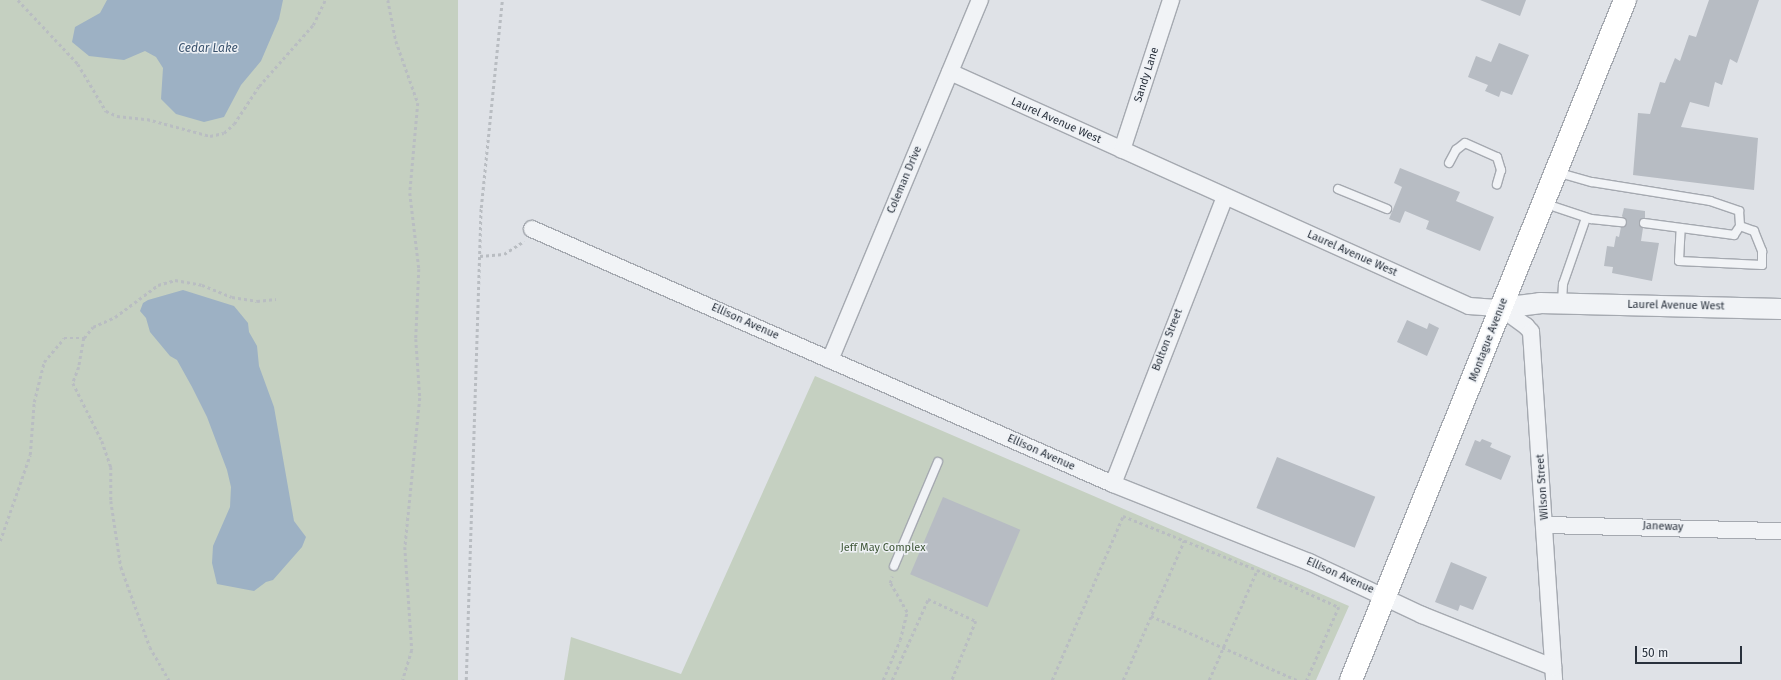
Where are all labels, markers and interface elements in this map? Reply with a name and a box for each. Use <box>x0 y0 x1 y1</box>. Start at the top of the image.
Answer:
water label: Cedar Lake <box>178 42 238 56</box>
street label: Sandy Lane <box>1132 46 1162 104</box>
street label: Laurel Avenue West <box>1009 95 1103 147</box>
street label: Coleman Drive <box>885 144 925 216</box>
street label: Laurel Avenue West <box>1305 228 1399 280</box>
street label: Montague Avenue <box>1467 296 1511 384</box>
street label: Laurel Avenue West <box>1627 299 1725 313</box>
street label: Ellison Avenue <box>709 301 781 343</box>
street label: Bolton Street <box>1150 307 1186 373</box>
street label: Ellison Avenue <box>1005 432 1077 474</box>
street label: Wilson Street <box>1534 454 1552 520</box>
street label: Janeway <box>1642 520 1684 534</box>
park label: Jeff May Complex <box>840 541 926 555</box>
street label: Ellison Avenue <box>1304 555 1376 597</box>
scale bar <box>1637 638 1744 664</box>
text: 50 m <box>1642 646 1668 660</box>

